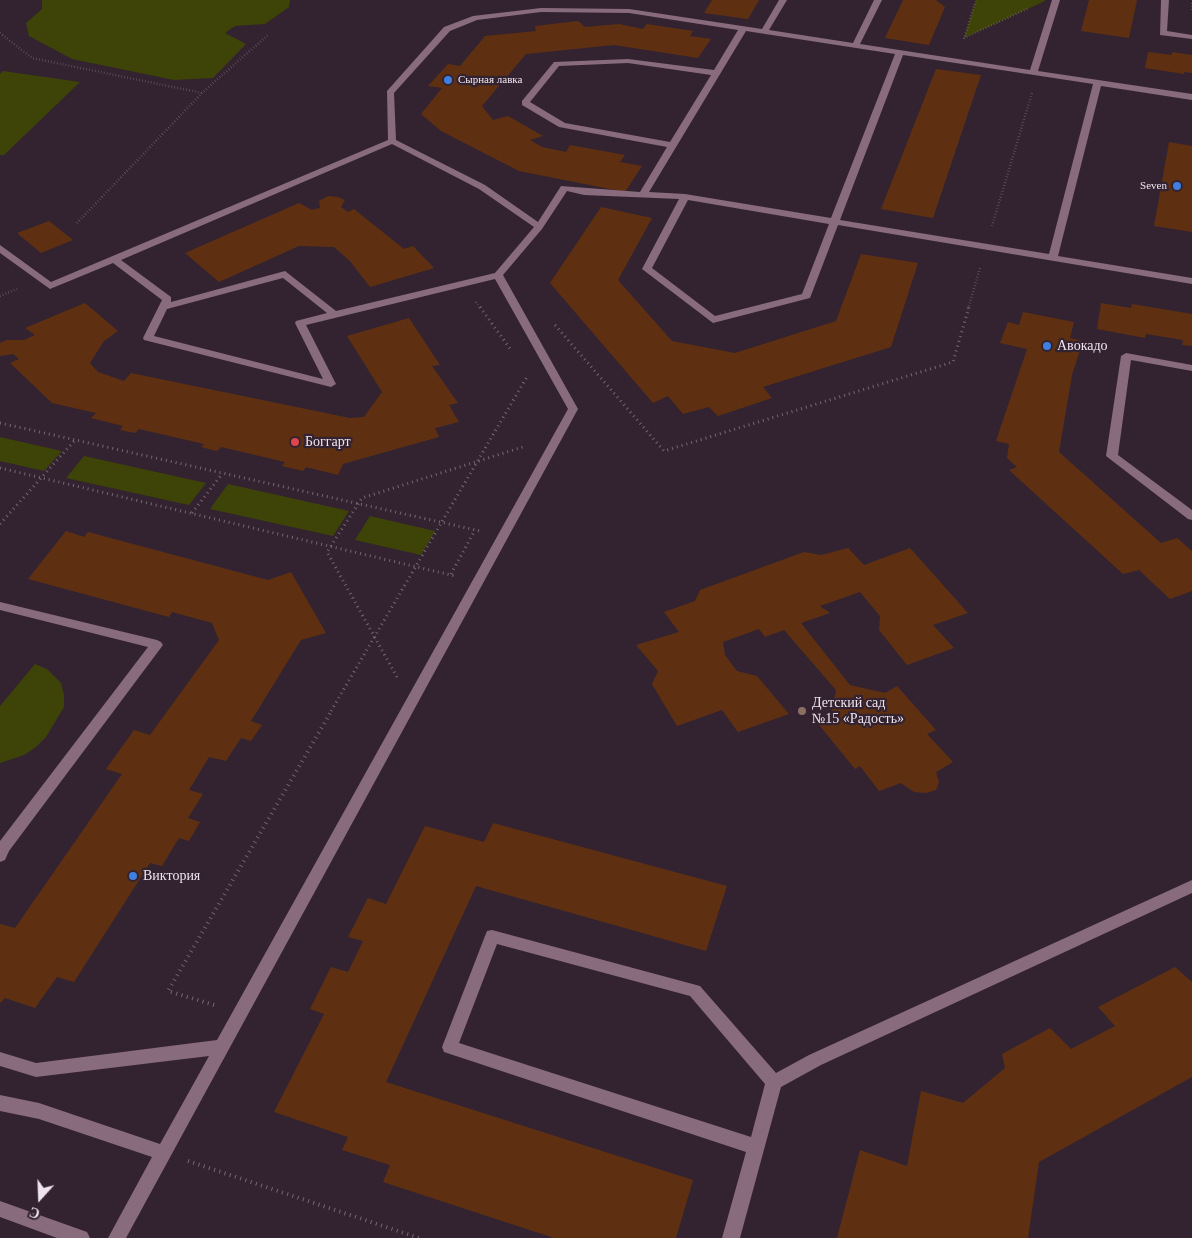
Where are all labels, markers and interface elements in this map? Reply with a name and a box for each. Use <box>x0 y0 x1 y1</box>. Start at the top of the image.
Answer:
place label: Сырная лавка <box>458 73 522 87</box>
marker: Сырная лавка <box>442 74 454 86</box>
place label: Seven <box>1140 179 1167 193</box>
marker: Seven <box>1171 180 1183 192</box>
place label: Авокадо <box>1057 338 1108 354</box>
marker: Авокадо <box>1041 340 1053 352</box>
place label: Боггарт <box>305 434 351 450</box>
marker: Боггарт <box>289 436 301 448</box>
place label: Детский сад №15 «Радость» <box>812 695 904 728</box>
marker: Детский сад №15 «Радость» <box>796 705 808 717</box>
place label: Виктория <box>143 868 200 884</box>
marker: Виктория <box>127 870 139 882</box>
north arrow <box>15 1173 65 1223</box>
text: С <box>27 1204 42 1221</box>

